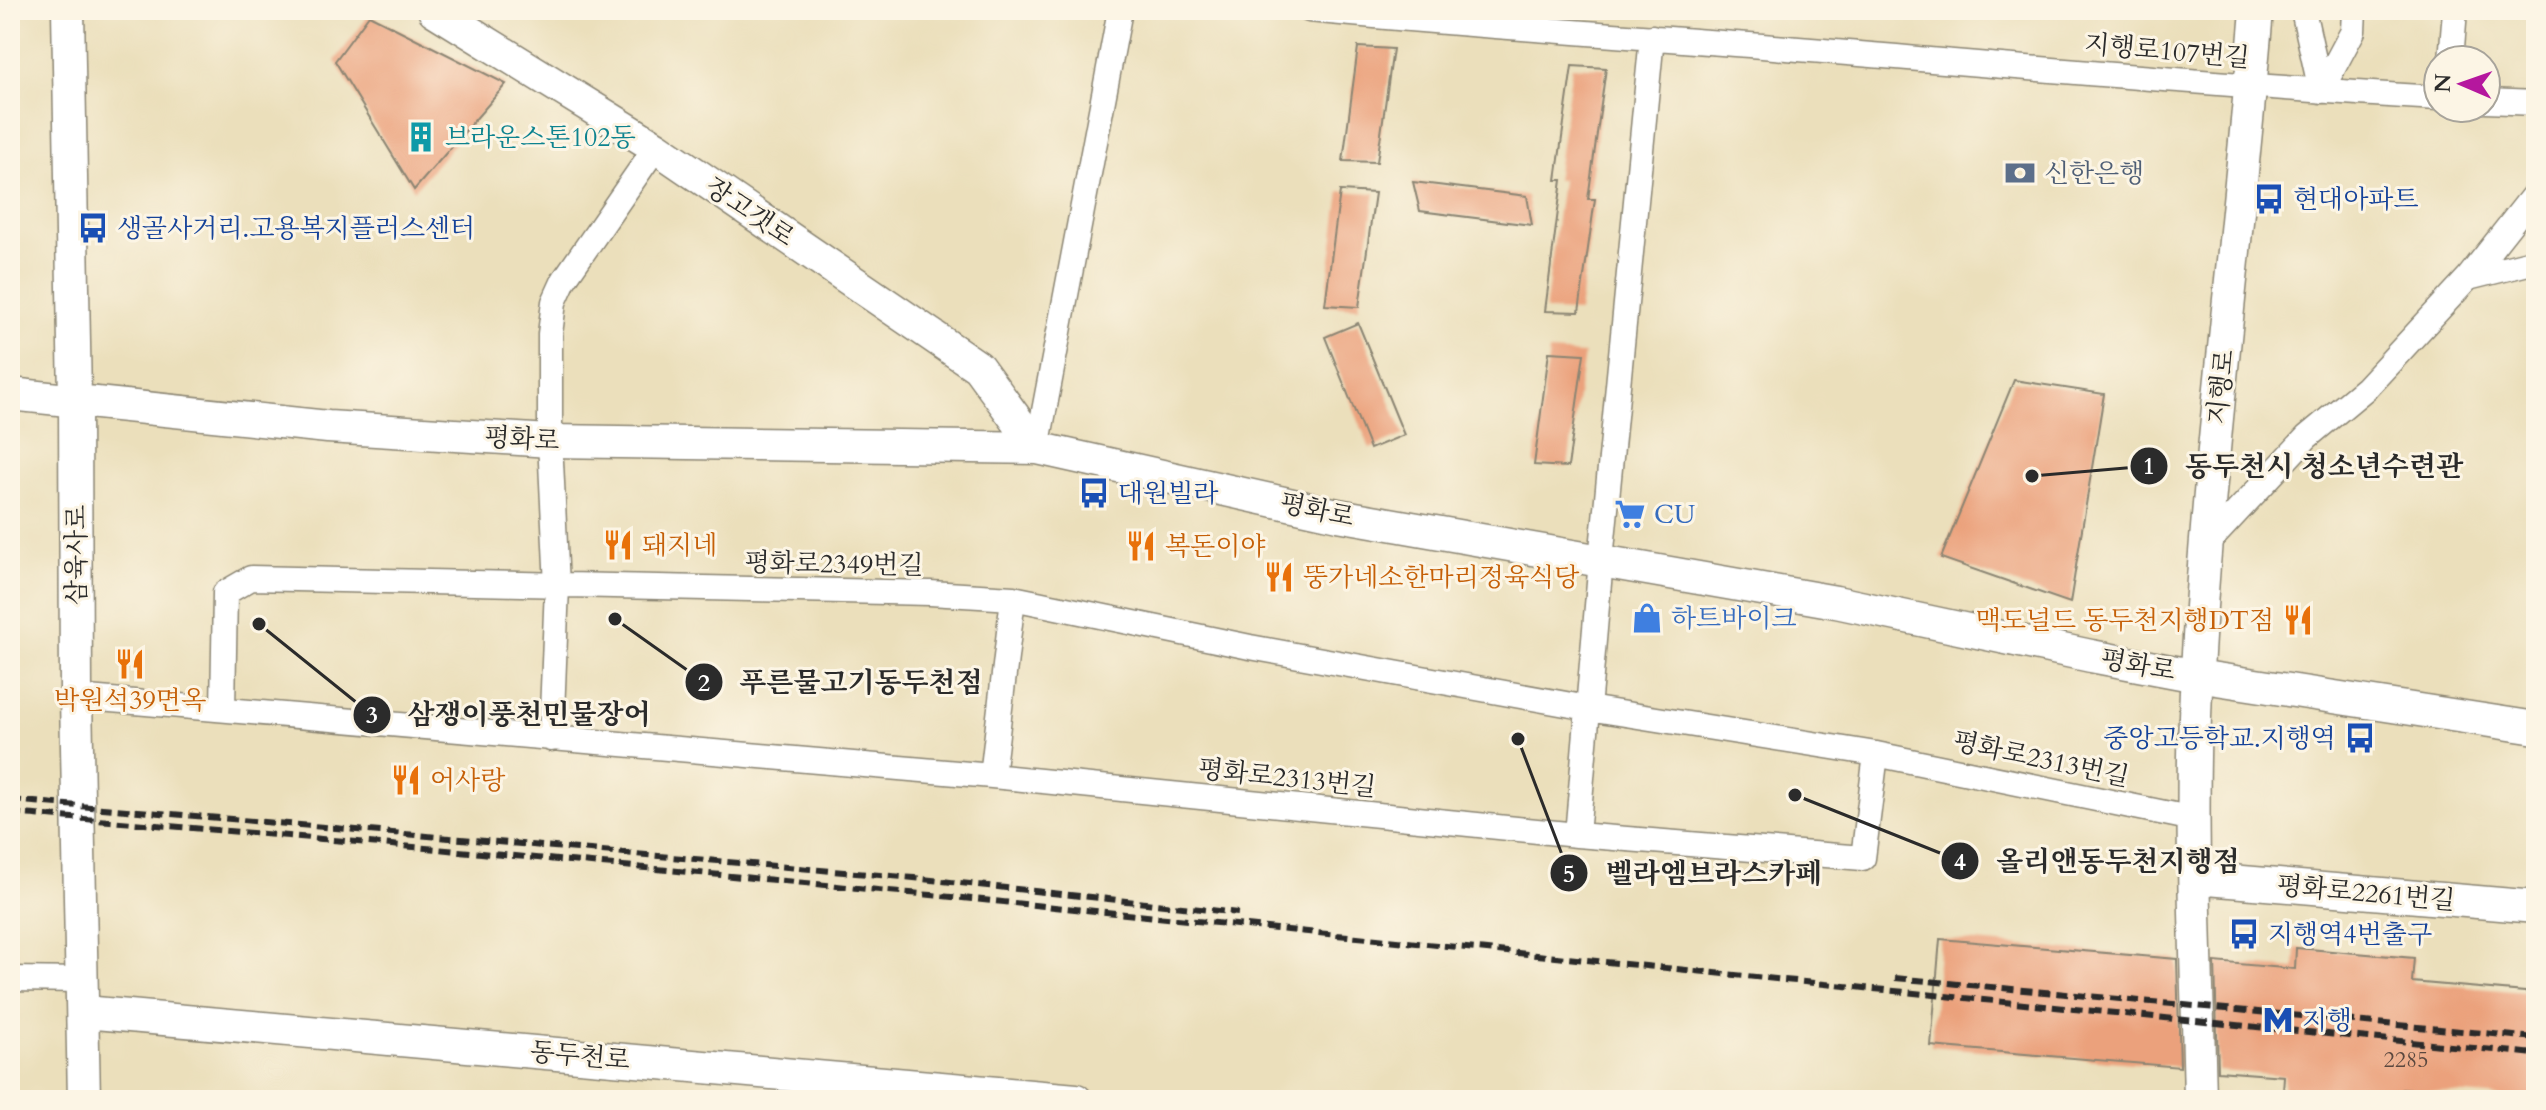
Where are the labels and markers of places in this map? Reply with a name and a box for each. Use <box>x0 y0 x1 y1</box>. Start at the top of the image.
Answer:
building icon: 브라운스톤102동 <box>404 120 438 154</box>
place label: 브라운스톤102동 <box>445 120 636 155</box>
bank icon: 신한은행 <box>2003 156 2037 190</box>
place label: 신한은행 <box>2044 156 2144 191</box>
bus stop icon: 현대아파트 <box>2252 182 2286 216</box>
place label: 현대아파트 <box>2293 182 2419 217</box>
bus stop icon: 생골사거리.고용복지플러스센터 <box>76 211 110 245</box>
place label: 생골사거리.고용복지플러스센터 <box>117 211 475 246</box>
callout: 동두천시 청소년수련관 <box>2129 440 2479 492</box>
bus stop icon: 대원빌라 <box>1077 476 1111 510</box>
place label: 대원빌라 <box>1118 476 1219 511</box>
supermarket icon: CU <box>1613 497 1647 531</box>
place label: CU <box>1654 497 1695 532</box>
restaurant icon: 돼지네 <box>601 528 635 562</box>
place label: 돼지네 <box>642 528 717 563</box>
restaurant icon: 복돈이야 <box>1124 529 1158 563</box>
place label: 복돈이야 <box>1165 529 1266 564</box>
restaurant icon: 뚱가네소한마리정육식당 <box>1262 560 1296 594</box>
place label: 뚱가네소한마리정육식당 <box>1303 560 1579 595</box>
shop icon: 하트바이크 <box>1630 601 1664 635</box>
place label: 하트바이크 <box>1671 601 1797 636</box>
place label: 맥도널드 동두천지행DT점 <box>1976 603 2274 638</box>
restaurant icon: 맥도널드 동두천지행DT점 <box>2281 603 2315 637</box>
restaurant icon: 박원석39면옥 <box>113 647 147 681</box>
callout: 푸른물고기동두천점 <box>684 656 999 708</box>
place label: 박원석39면옥 <box>54 683 206 718</box>
callout: 삼쟁이풍천민물장어 <box>352 689 667 741</box>
place label: 중앙고등학교.지행역 <box>2103 721 2336 756</box>
bus stop icon: 중앙고등학교.지행역 <box>2343 721 2377 755</box>
restaurant icon: 어사랑 <box>389 763 423 797</box>
place label: 어사랑 <box>430 763 505 798</box>
callout: 올리앤동두천지행점 <box>1940 835 2255 887</box>
callout: 벨라엠브라스카페 <box>1549 847 1838 899</box>
bus stop icon: 지행역4번출구 <box>2227 917 2261 951</box>
place label: 지행역4번출구 <box>2268 917 2432 952</box>
metro station icon: 지행 <box>2261 1003 2295 1037</box>
place label: 지행 <box>2302 1003 2352 1038</box>

